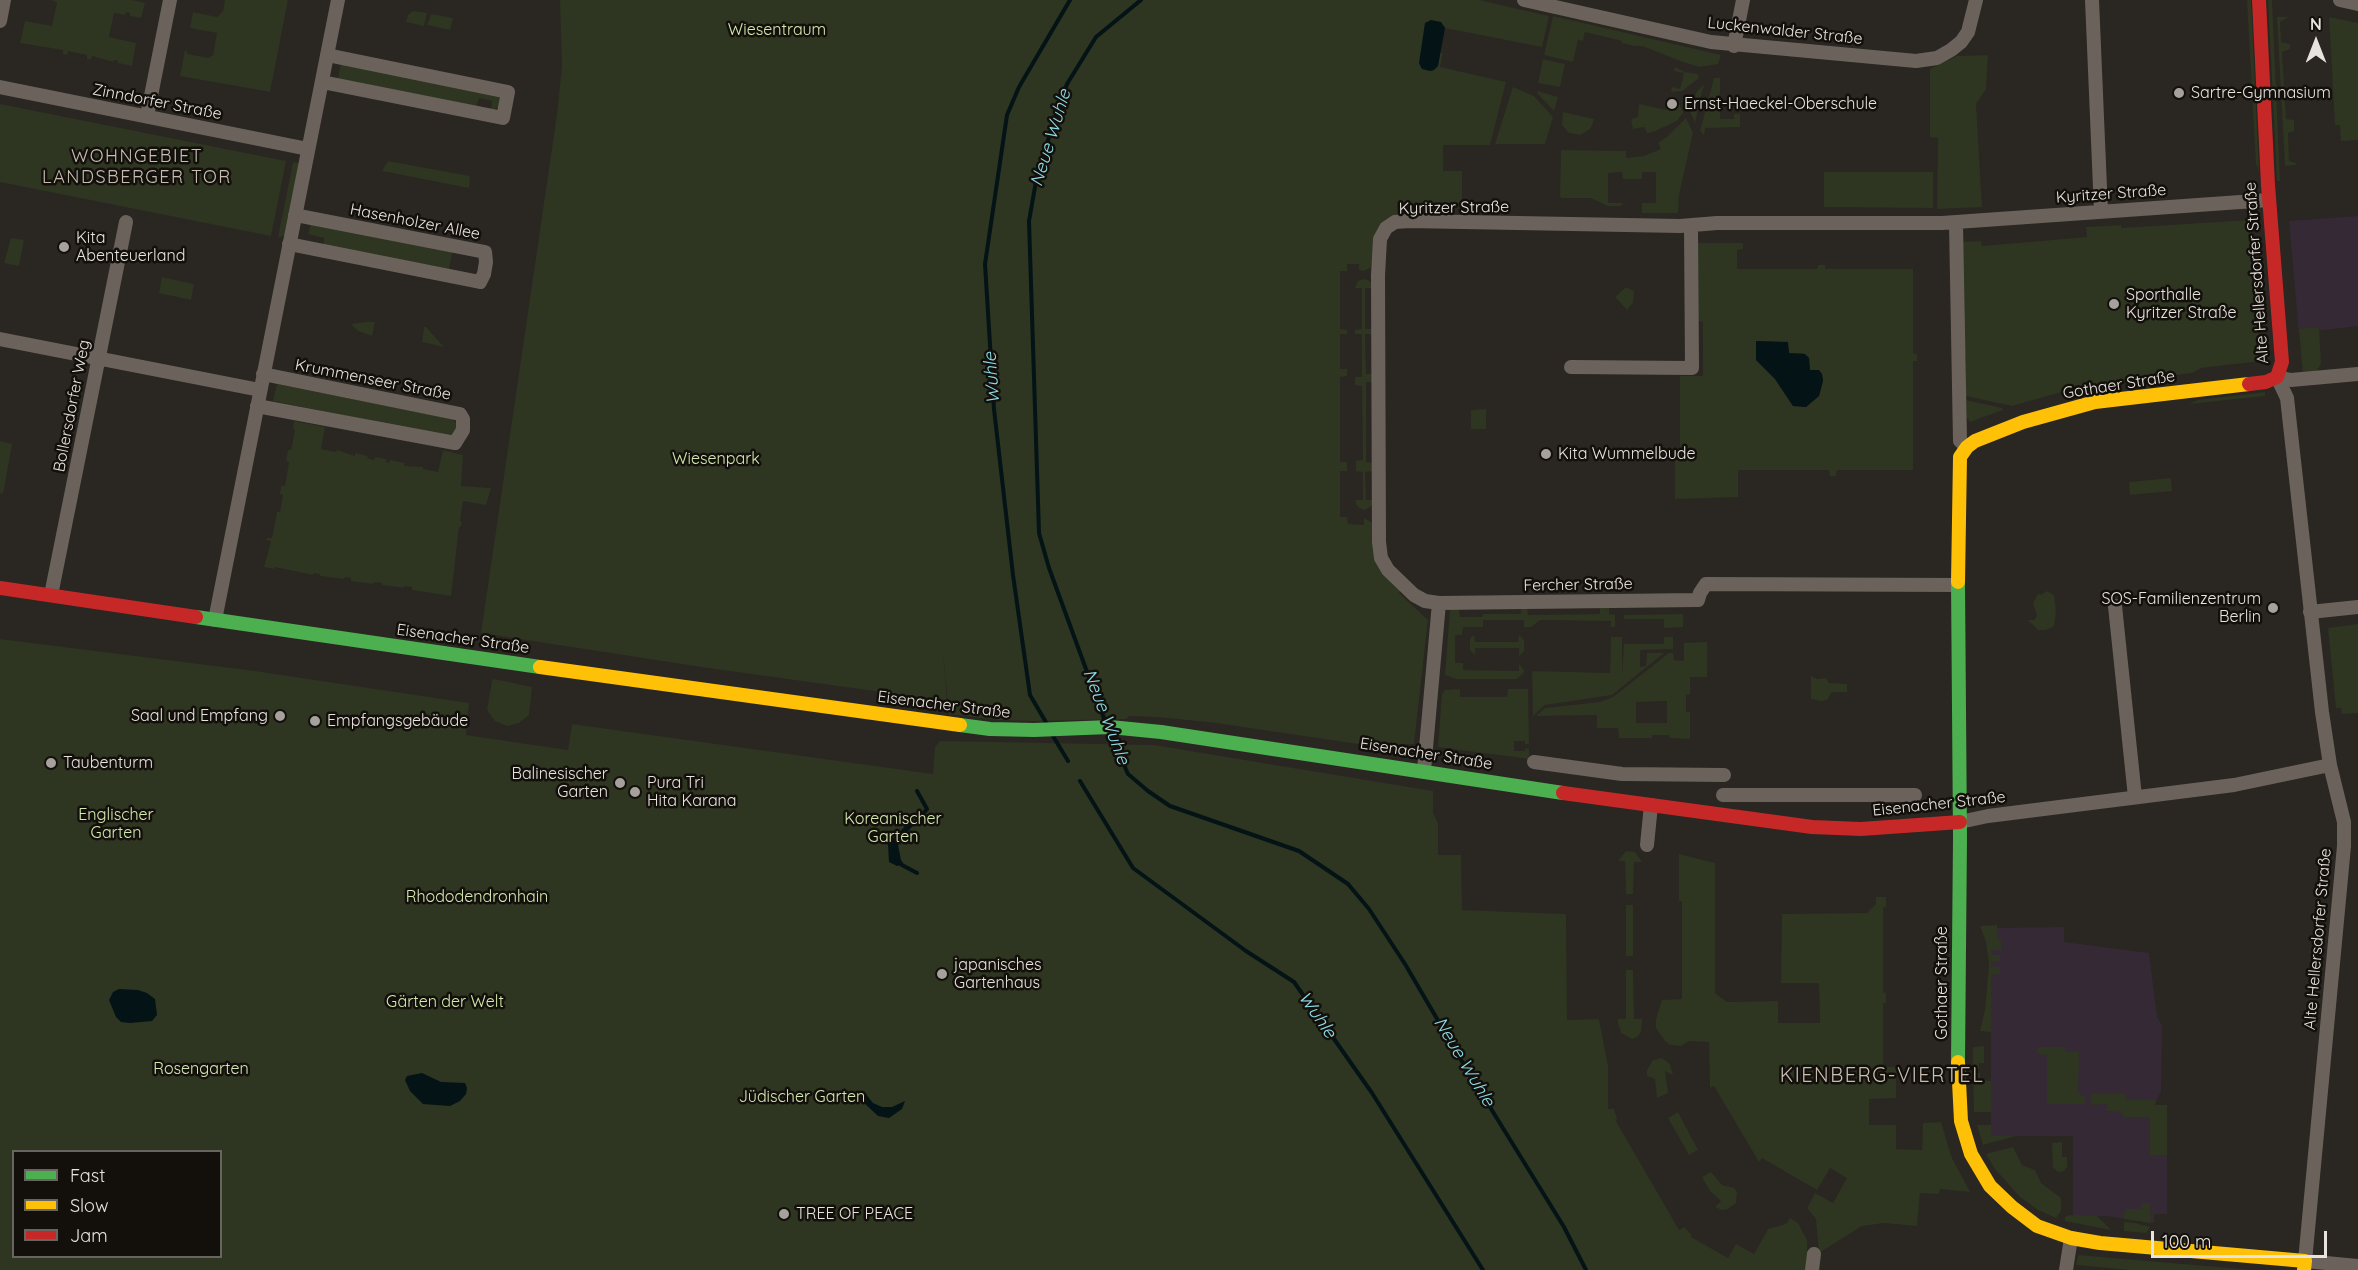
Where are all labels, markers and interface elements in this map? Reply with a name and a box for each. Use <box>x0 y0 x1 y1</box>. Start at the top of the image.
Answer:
north arrow <box>2286 12 2346 72</box>
street label: Luckenwalder Straße <box>1707 13 1863 49</box>
text: N <box>2310 14 2322 34</box>
park label: Wiesentraum <box>728 20 826 40</box>
street label: Zinndorfer Straße <box>91 80 223 124</box>
place label: Sartre-Gymnasium <box>2191 83 2331 103</box>
marker: Sartre-Gymnasium <box>2172 86 2186 100</box>
water label: Neue Wuhle <box>1026 87 1076 189</box>
place label: Ernst-Haeckel-Oberschule <box>1684 94 1877 114</box>
marker: Ernst-Haeckel-Oberschule <box>1665 97 1679 111</box>
district label: WOHNGEBIET LANDSBERGER TOR <box>42 146 232 188</box>
street label: Kyritzer Straße <box>2055 181 2167 207</box>
street label: Alte Hellersdorfer Straße <box>2241 181 2273 365</box>
street label: Kyritzer Straße <box>1399 197 1509 219</box>
street label: Hasenholzer Allee <box>348 200 482 244</box>
place label: Kita Abenteuerland <box>76 228 185 266</box>
marker: Kita Abenteuerland <box>57 240 71 254</box>
place label: Sporthalle Kyritzer Straße <box>2126 285 2236 323</box>
marker: Sporthalle Kyritzer Straße <box>2107 297 2121 311</box>
street label: Bollersdorfer Weg <box>50 338 94 474</box>
water label: Wuhle <box>979 351 1005 405</box>
street label: Krummenseer Straße <box>293 355 453 405</box>
street label: Gothaer Straße <box>2062 367 2176 403</box>
place label: Kita Wummelbude <box>1558 444 1696 464</box>
marker: Kita Wummelbude <box>1539 447 1553 461</box>
park label: Wiesenpark <box>672 449 760 469</box>
street label: Fercher Straße <box>1523 574 1633 596</box>
place label: SOS-Familienzentrum Berlin <box>2102 589 2261 627</box>
marker: SOS-Familienzentrum Berlin <box>2266 601 2280 615</box>
street label: Eisenacher Straße <box>395 620 531 658</box>
water label: Neue Wuhle <box>1078 666 1134 768</box>
street label: Eisenacher Straße <box>876 687 1012 723</box>
place label: Saal und Empfang <box>131 706 268 726</box>
marker: Saal und Empfang <box>273 709 287 723</box>
place label: Empfangsgebäude <box>327 711 468 731</box>
marker: Empfangsgebäude <box>308 714 322 728</box>
street label: Eisenacher Straße <box>1358 734 1494 774</box>
place label: Taubenturm <box>63 753 153 773</box>
marker: Taubenturm <box>44 756 58 770</box>
place label: Balinesischer Garten <box>511 764 608 802</box>
place label: Pura Tri Hita Karana <box>647 773 737 811</box>
marker: Balinesischer Garten <box>613 776 627 790</box>
marker: Pura Tri Hita Karana <box>628 785 642 799</box>
street label: Eisenacher Straße <box>1871 787 2007 821</box>
park label: Englischer Garten <box>78 805 154 843</box>
park label: Koreanischer Garten <box>844 809 942 847</box>
street label: Alte Hellersdorfer Straße <box>2300 847 2336 1031</box>
park label: Rhododendronhain <box>406 887 548 907</box>
street label: Gothaer Straße <box>1932 926 1952 1040</box>
place label: japanisches Gartenhaus <box>954 955 1042 993</box>
marker: japanisches Gartenhaus <box>935 967 949 981</box>
water label: Wuhle <box>1293 988 1341 1042</box>
park label: Gärten der Welt <box>386 992 504 1012</box>
water label: Neue Wuhle <box>1429 1013 1499 1111</box>
park label: Rosengarten <box>153 1059 249 1079</box>
district label: KIENBERG-VIERTEL <box>1780 1064 1984 1088</box>
park label: Jüdischer Garten <box>739 1087 865 1107</box>
legend <box>12 1150 222 1258</box>
text: Fast <box>70 1164 105 1187</box>
text: Slow <box>70 1194 108 1217</box>
place label: TREE OF PEACE <box>796 1204 913 1224</box>
marker: TREE OF PEACE <box>777 1207 791 1221</box>
scale bar <box>2154 1219 2330 1257</box>
text: Jam <box>70 1224 108 1247</box>
text: 100 m <box>2162 1230 2211 1253</box>

